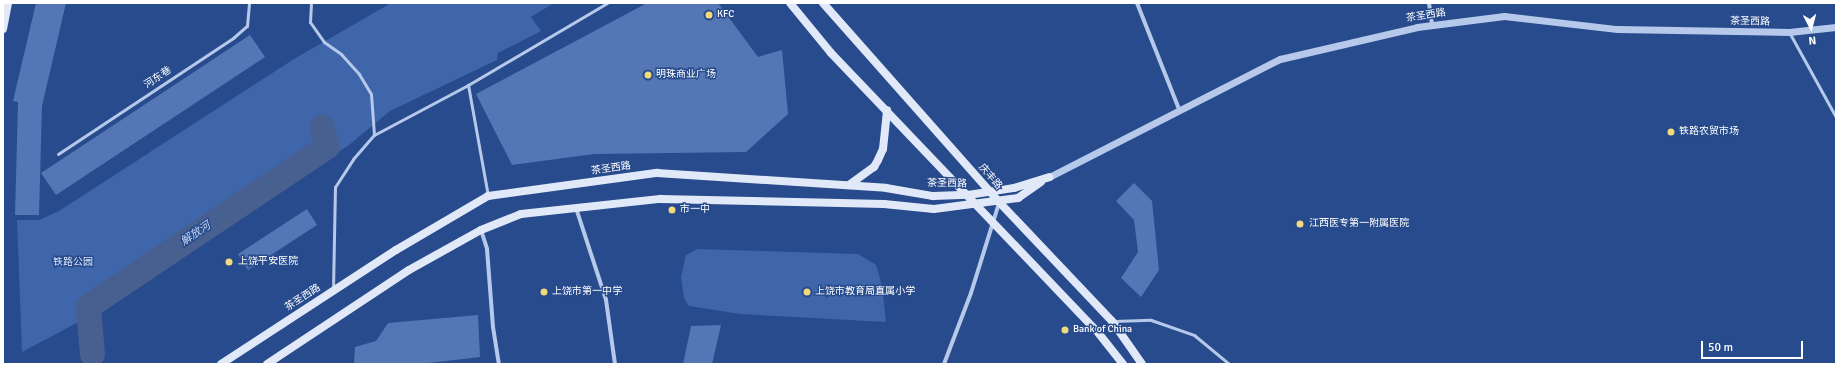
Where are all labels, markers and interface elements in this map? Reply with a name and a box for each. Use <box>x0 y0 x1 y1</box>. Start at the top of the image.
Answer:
street label: 茶圣西路 <box>1405 7 1447 25</box>
north arrow <box>1791 8 1831 48</box>
place label: KFC <box>717 9 734 21</box>
marker: KFC <box>704 10 714 20</box>
street label: 茶圣西路 <box>1730 16 1770 28</box>
text: N <box>1808 34 1817 47</box>
street label: 河东巷 <box>142 65 174 91</box>
place label: 明珠商业广场 <box>656 69 716 81</box>
marker: 明珠商业广场 <box>643 70 653 80</box>
place label: 铁路农贸市场 <box>1679 126 1739 138</box>
marker: 铁路农贸市场 <box>1666 127 1676 137</box>
street label: 茶圣西路 <box>590 160 632 178</box>
street label: 庆丰路 <box>976 162 1004 192</box>
street label: 茶圣西路 <box>927 178 967 190</box>
place label: 市一中 <box>680 204 710 216</box>
marker: 市一中 <box>667 205 677 215</box>
marker: 江西医专第一附属医院 <box>1294 218 1306 230</box>
place label: 江西医专第一附属医院 <box>1309 218 1409 230</box>
water label: 解放河 <box>179 219 213 249</box>
marker: 上饶平安医院 <box>223 256 235 268</box>
place label: 上饶平安医院 <box>238 256 298 268</box>
park label: 铁路公园 <box>53 257 93 269</box>
street label: 茶圣西路 <box>283 282 323 314</box>
place label: 上饶市第一中学 <box>552 286 622 298</box>
place label: 上饶市教育局直属小学 <box>815 286 915 298</box>
marker: 上饶市第一中学 <box>539 287 549 297</box>
marker: 上饶市教育局直属小学 <box>802 287 812 297</box>
place label: Bank of China <box>1073 324 1132 336</box>
marker: Bank of China <box>1060 325 1070 335</box>
scale bar <box>1703 333 1805 359</box>
text: 50 m <box>1708 340 1733 355</box>

